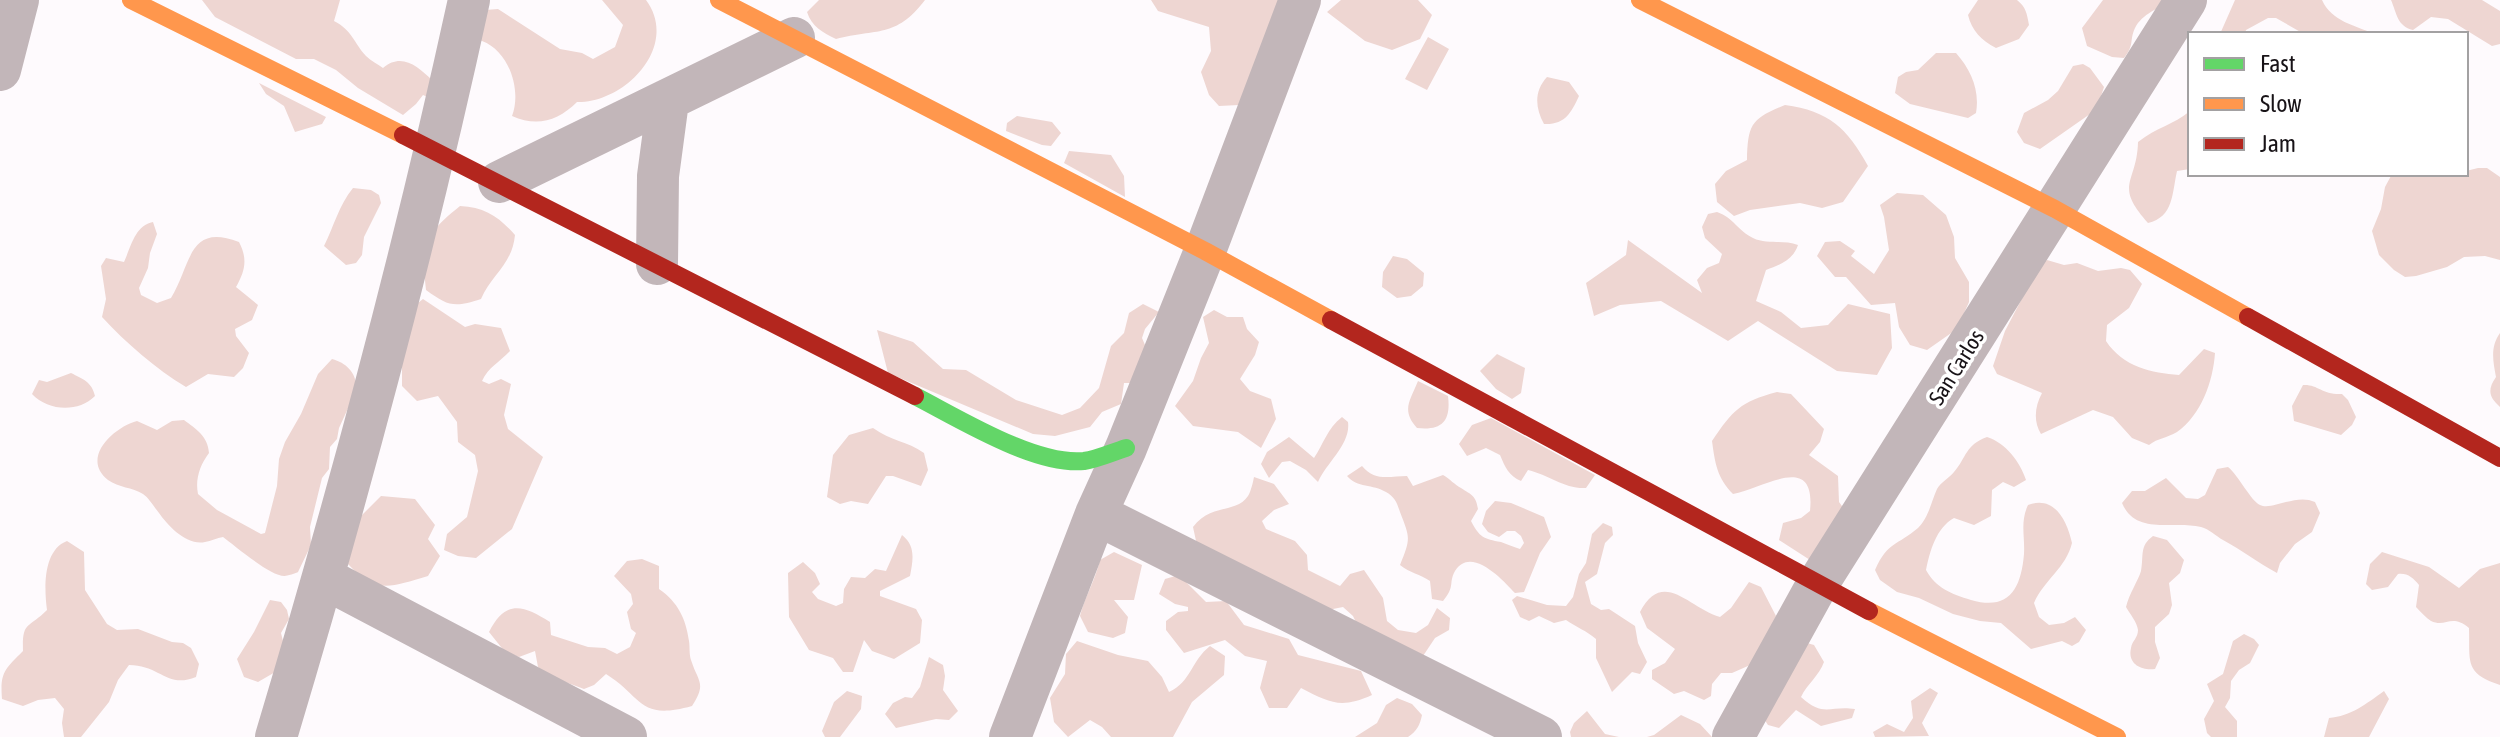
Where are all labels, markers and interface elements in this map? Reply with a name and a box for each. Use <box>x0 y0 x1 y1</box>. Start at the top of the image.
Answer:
legend <box>2188 32 2468 176</box>
text: Fast <box>2260 50 2296 77</box>
text: Slow <box>2260 90 2302 117</box>
text: Jam <box>2260 130 2296 157</box>
street label: San Carlos <box>1923 325 1989 409</box>

